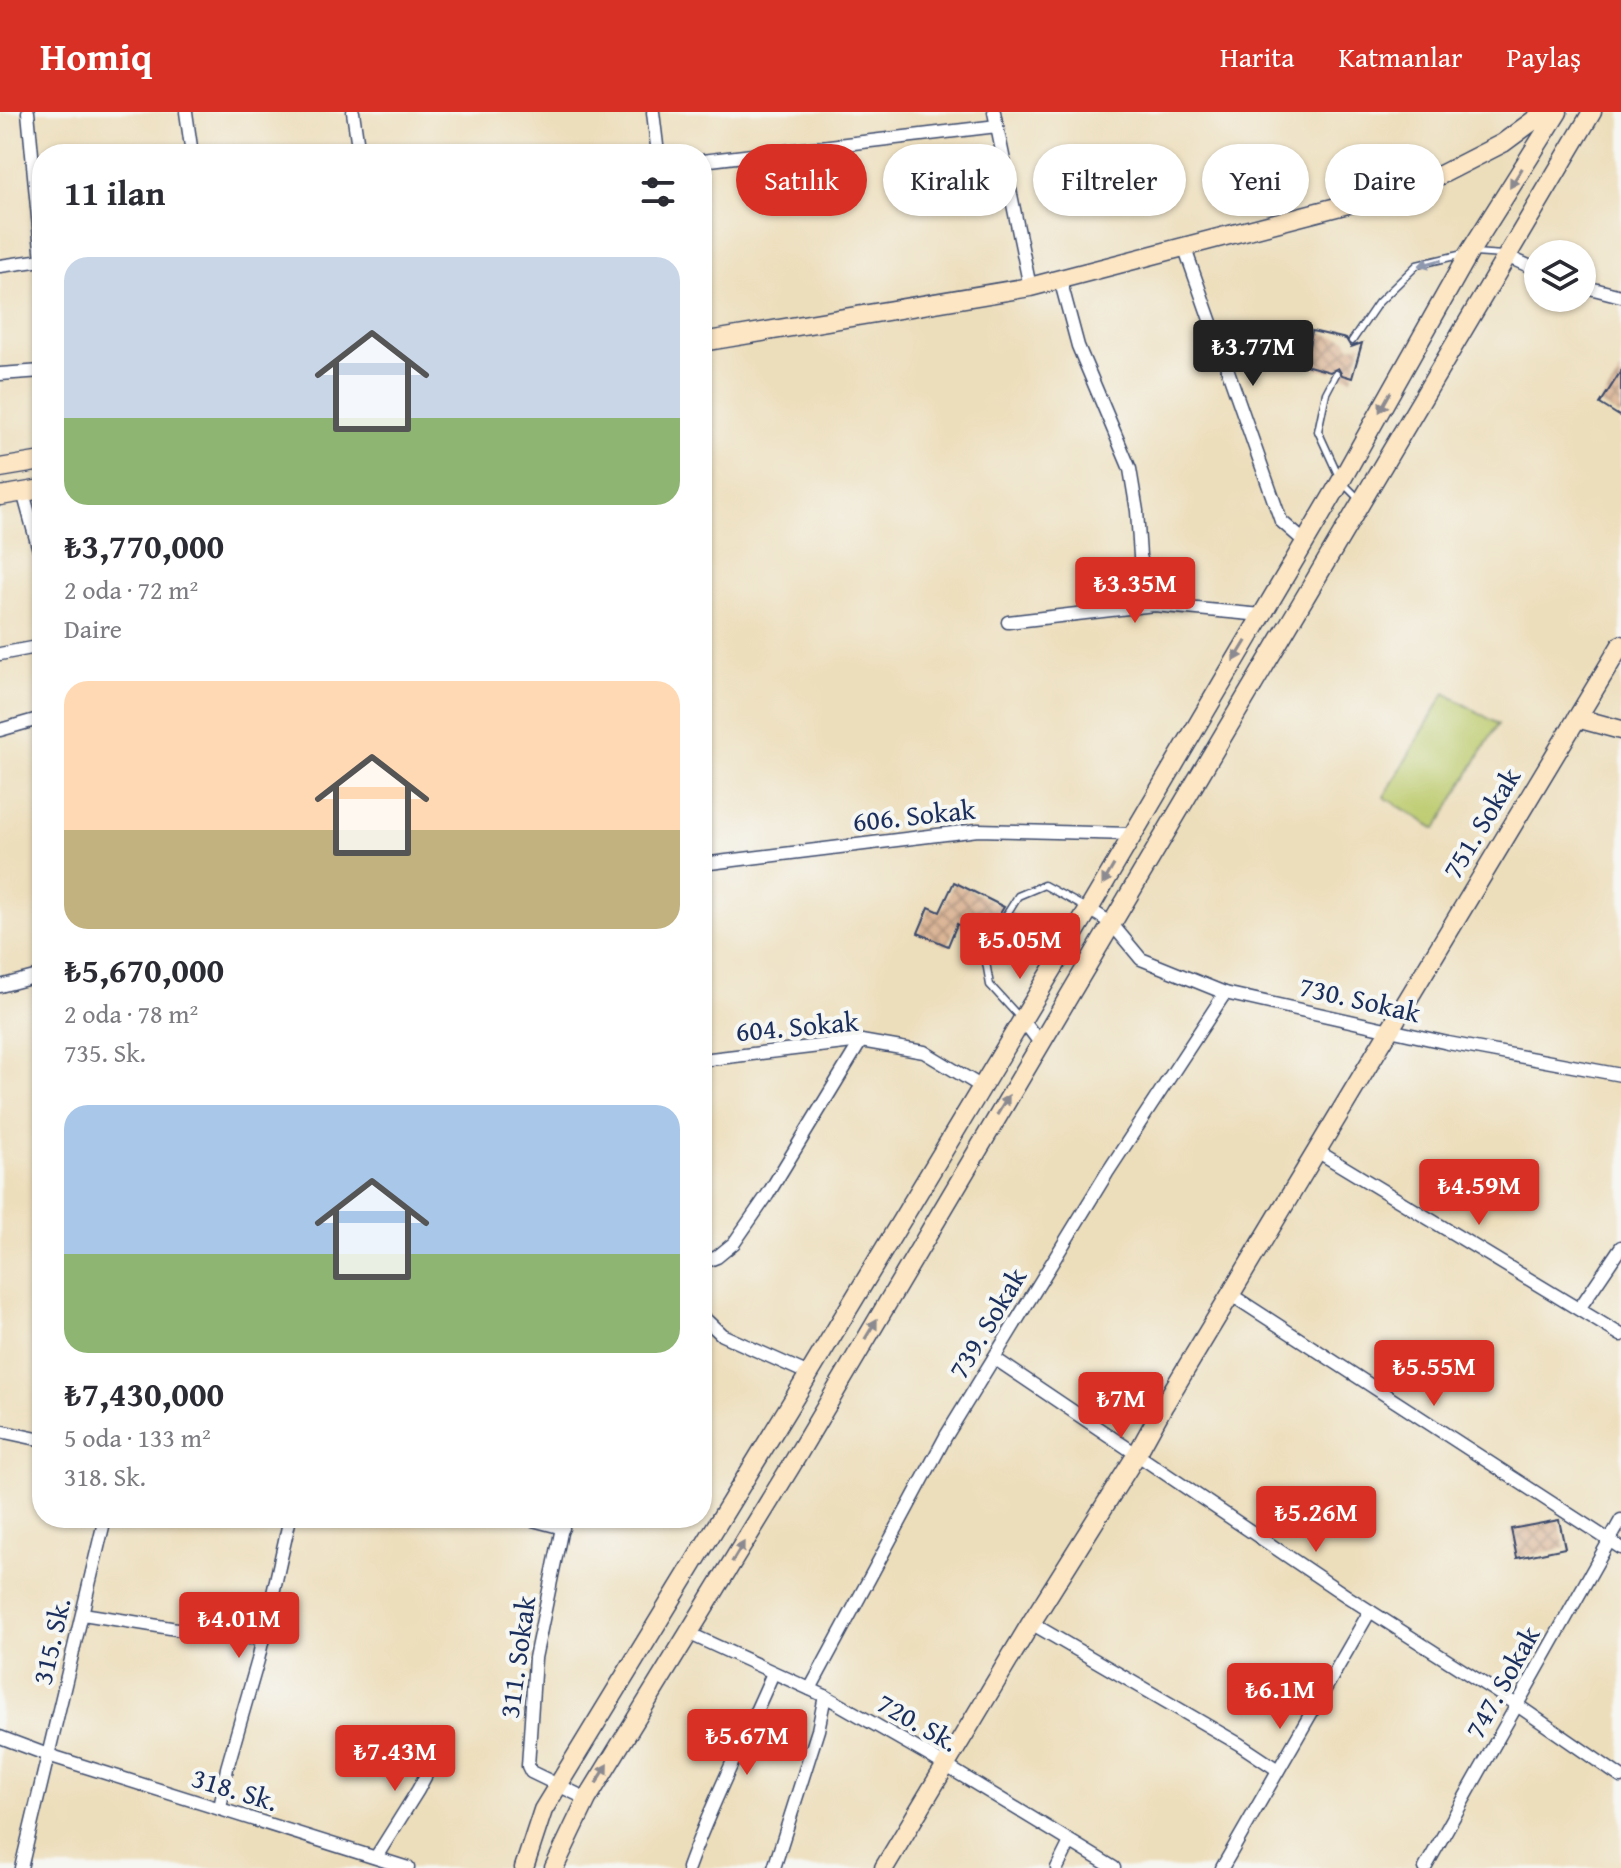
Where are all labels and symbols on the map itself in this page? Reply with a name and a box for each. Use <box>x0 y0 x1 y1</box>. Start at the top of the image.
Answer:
one-way arrow <box>1510 167 1524 189</box>
one-way arrow <box>1417 257 1442 269</box>
pin: ₺3.77M <box>1188 320 1318 388</box>
one-way arrow <box>1378 391 1392 413</box>
pin: ₺3.35M <box>1070 557 1200 625</box>
one-way arrow <box>1233 640 1247 662</box>
street label: 751. Sokak <box>1431 759 1530 886</box>
street label: 606. Sokak <box>851 788 978 841</box>
one-way arrow <box>1101 864 1115 886</box>
pin: ₺5.05M <box>955 913 1085 981</box>
street label: 730. Sokak <box>1296 965 1425 1032</box>
street label: 604. Sokak <box>734 1000 861 1051</box>
one-way arrow <box>996 1094 1010 1116</box>
pin: ₺4.59M <box>1414 1159 1544 1227</box>
street label: 739. Sokak <box>937 1259 1036 1386</box>
one-way arrow <box>864 1318 878 1340</box>
pin: ₺5.55M <box>1369 1340 1499 1408</box>
pin: ₺7M <box>1082 1372 1160 1440</box>
pin: ₺5.26M <box>1251 1486 1381 1554</box>
one-way arrow <box>731 1541 745 1563</box>
pin: ₺4.01M <box>174 1592 304 1660</box>
street label: 311. Sokak <box>488 1592 545 1721</box>
street label: 315. Sk. <box>21 1593 80 1688</box>
street label: 747. Sokak <box>1454 1617 1550 1746</box>
pin: ₺6.1M <box>1224 1663 1336 1731</box>
street label: 720. Sk. <box>870 1682 967 1761</box>
pin: ₺5.67M <box>682 1709 812 1777</box>
pin: ₺7.43M <box>330 1725 460 1793</box>
street label: 318. Sk. <box>187 1756 283 1821</box>
one-way arrow <box>595 1763 609 1785</box>

